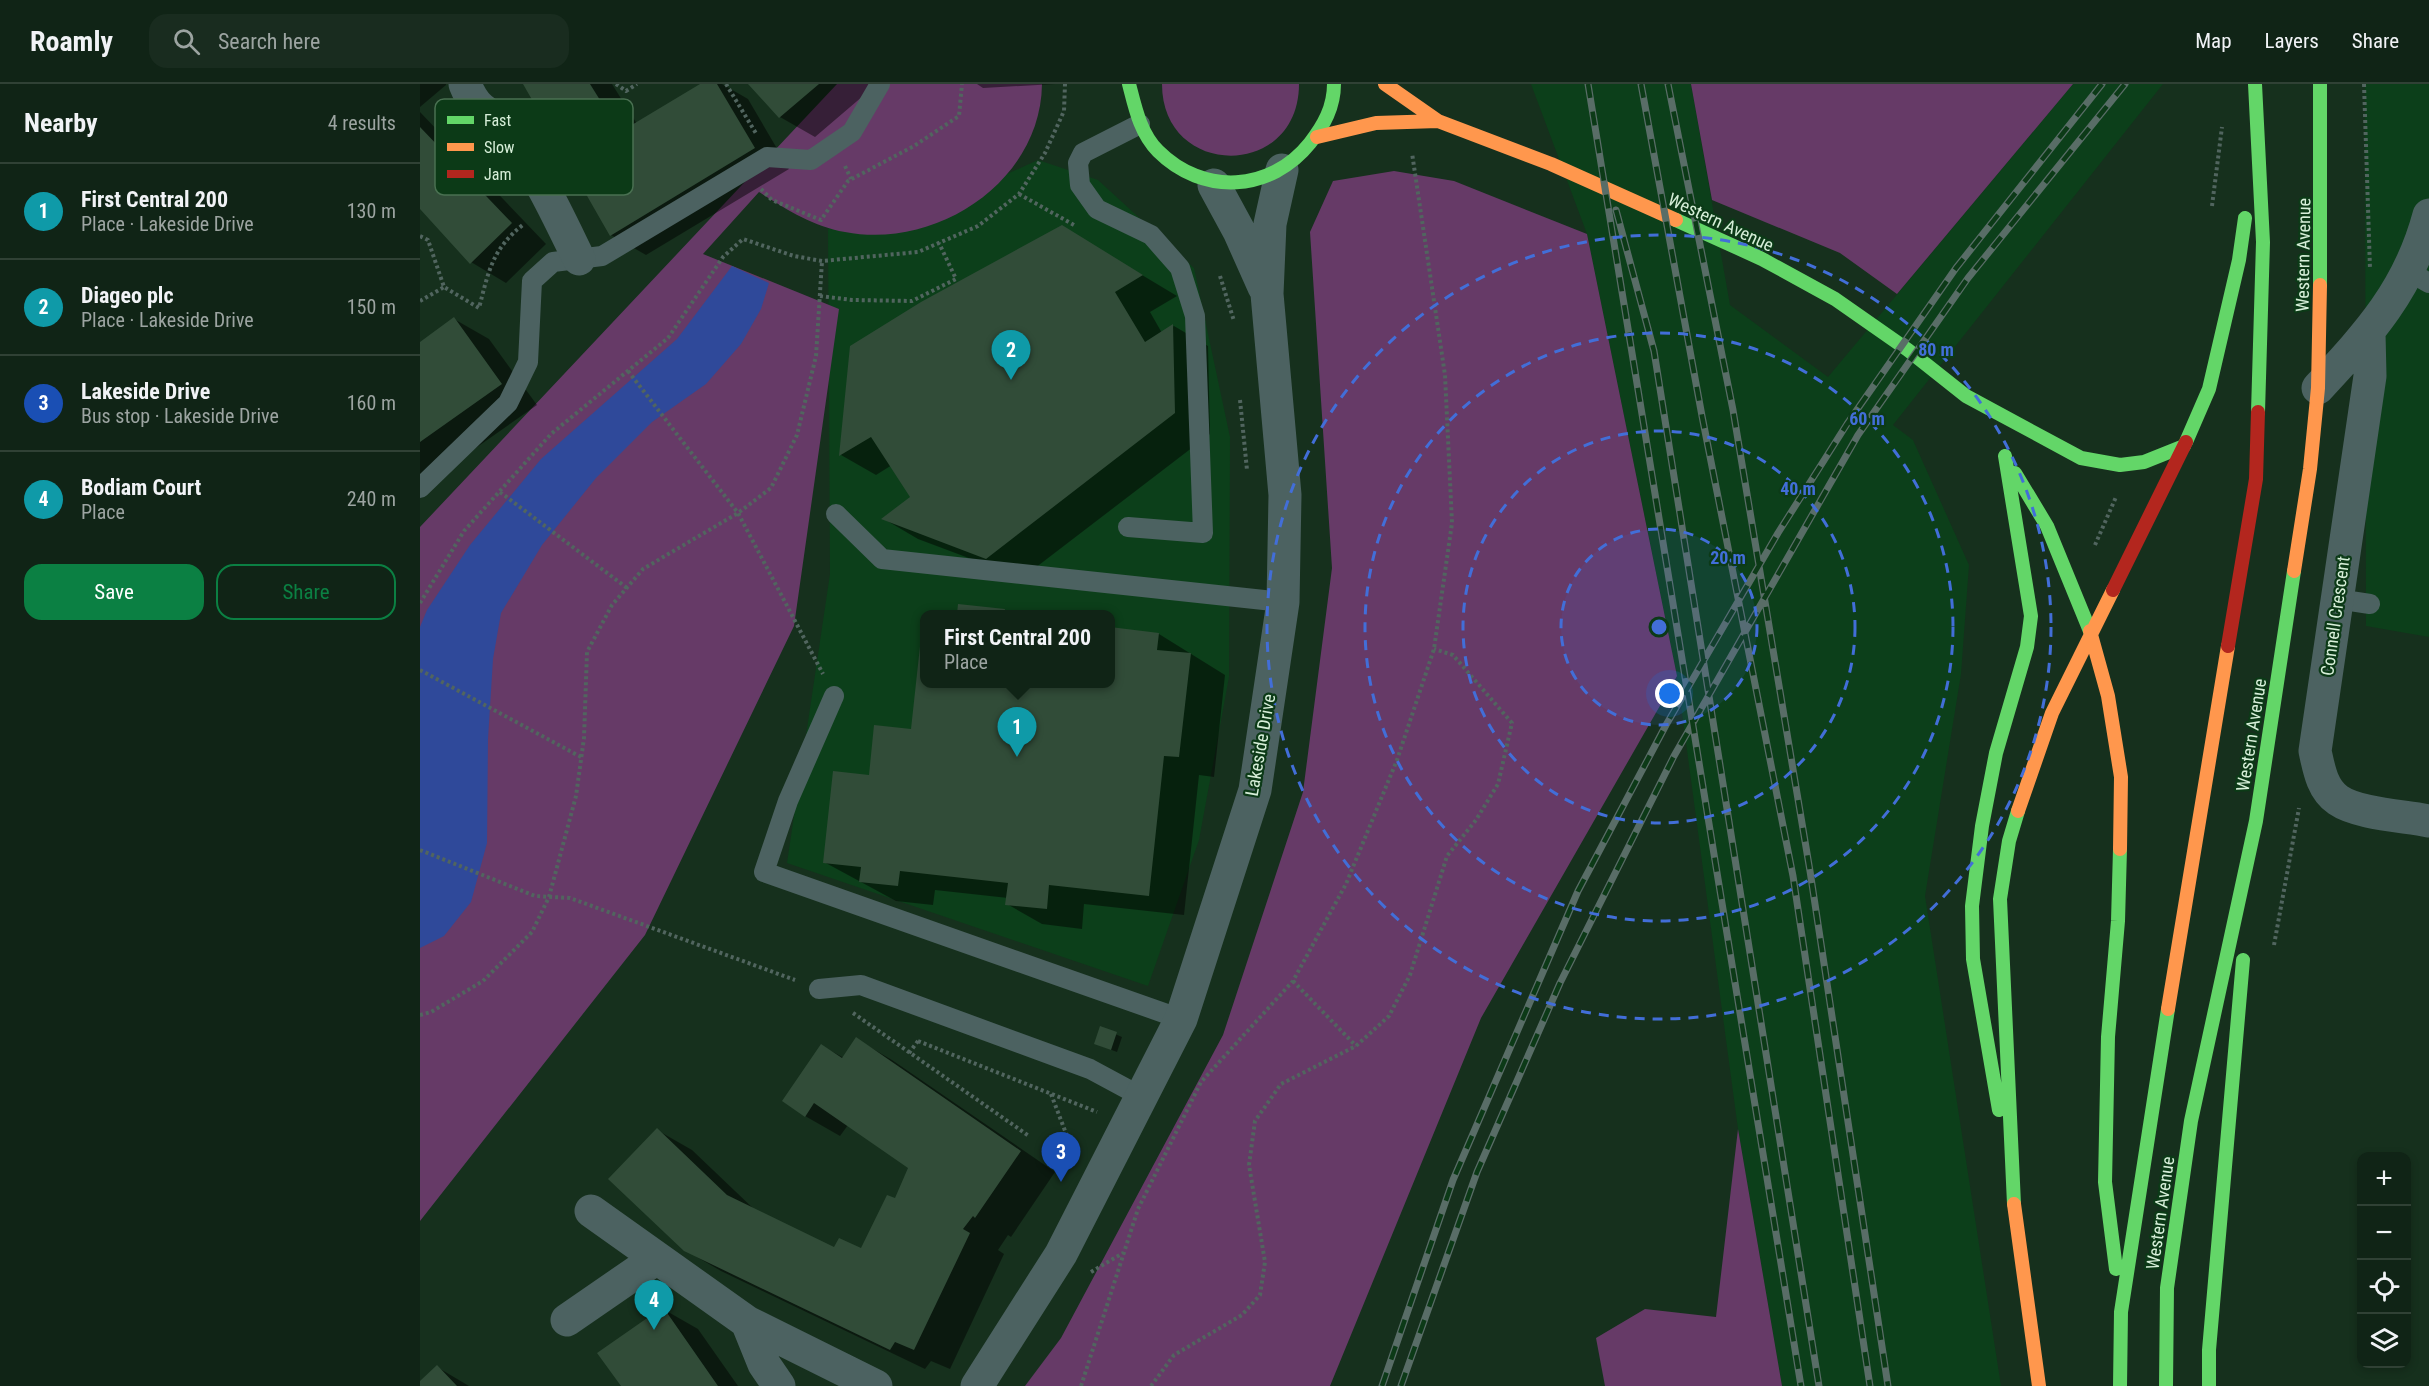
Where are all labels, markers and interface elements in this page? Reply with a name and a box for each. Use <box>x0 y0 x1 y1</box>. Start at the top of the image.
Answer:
search box <box>149 14 569 68</box>
text: Roamly <box>30 25 113 58</box>
icon: search <box>170 25 203 58</box>
text: Search here <box>218 29 320 54</box>
text: Map <box>2195 29 2232 53</box>
text: Layers <box>2265 29 2319 53</box>
text: Share <box>2352 29 2399 53</box>
legend <box>435 99 633 195</box>
text: Nearby <box>24 108 98 138</box>
text: 4 results <box>328 111 396 135</box>
text: Fast <box>484 111 511 130</box>
text: Slow <box>484 138 514 157</box>
text: Jam <box>484 165 511 184</box>
text: First Central 200 <box>81 187 228 212</box>
street label: Western Avenue <box>1665 188 1777 256</box>
street label: Western Avenue <box>2292 198 2314 312</box>
text: 1 <box>38 199 49 223</box>
text: 130 m <box>347 199 396 223</box>
text: Place · Lakeside Drive <box>81 212 254 236</box>
text: Diageo plc <box>81 283 174 308</box>
text: 2 <box>38 295 49 319</box>
text: 150 m <box>347 295 396 319</box>
text: Place · Lakeside Drive <box>81 308 254 332</box>
pin: 2 <box>992 330 1030 380</box>
text: 80 m <box>1918 339 1954 360</box>
text: Lakeside Drive <box>81 379 210 404</box>
text: 3 <box>38 391 49 415</box>
text: 160 m <box>347 391 396 415</box>
text: Bus stop · Lakeside Drive <box>81 404 279 428</box>
text: 60 m <box>1849 408 1885 429</box>
text: Bodiam Court <box>81 475 201 500</box>
text: 40 m <box>1780 478 1816 499</box>
text: 4 <box>38 487 49 511</box>
text: 240 m <box>347 487 396 511</box>
text: Place <box>81 500 125 524</box>
text: 20 m <box>1710 547 1746 568</box>
street label: Connell Crescent <box>2316 555 2354 677</box>
button: Save <box>24 564 204 620</box>
button: Share <box>216 564 396 620</box>
popup <box>920 610 1115 688</box>
centre of rings <box>1649 617 1669 637</box>
text: First Central 200 <box>944 625 1091 650</box>
text: Place <box>944 650 988 674</box>
street label: Western Avenue <box>2232 677 2270 793</box>
your location <box>1655 679 1684 708</box>
street label: Lakeside Drive <box>1241 692 1279 798</box>
pin: 1 <box>998 708 1036 757</box>
pin: 3 <box>1042 1132 1080 1182</box>
map controls <box>2357 1152 2411 1368</box>
button: + <box>2357 1152 2411 1206</box>
street label: Western Avenue <box>2142 1155 2178 1271</box>
button: − <box>2357 1206 2411 1260</box>
button: locate <box>2357 1260 2411 1314</box>
pin: 4 <box>634 1280 674 1330</box>
button: layers <box>2357 1314 2411 1368</box>

